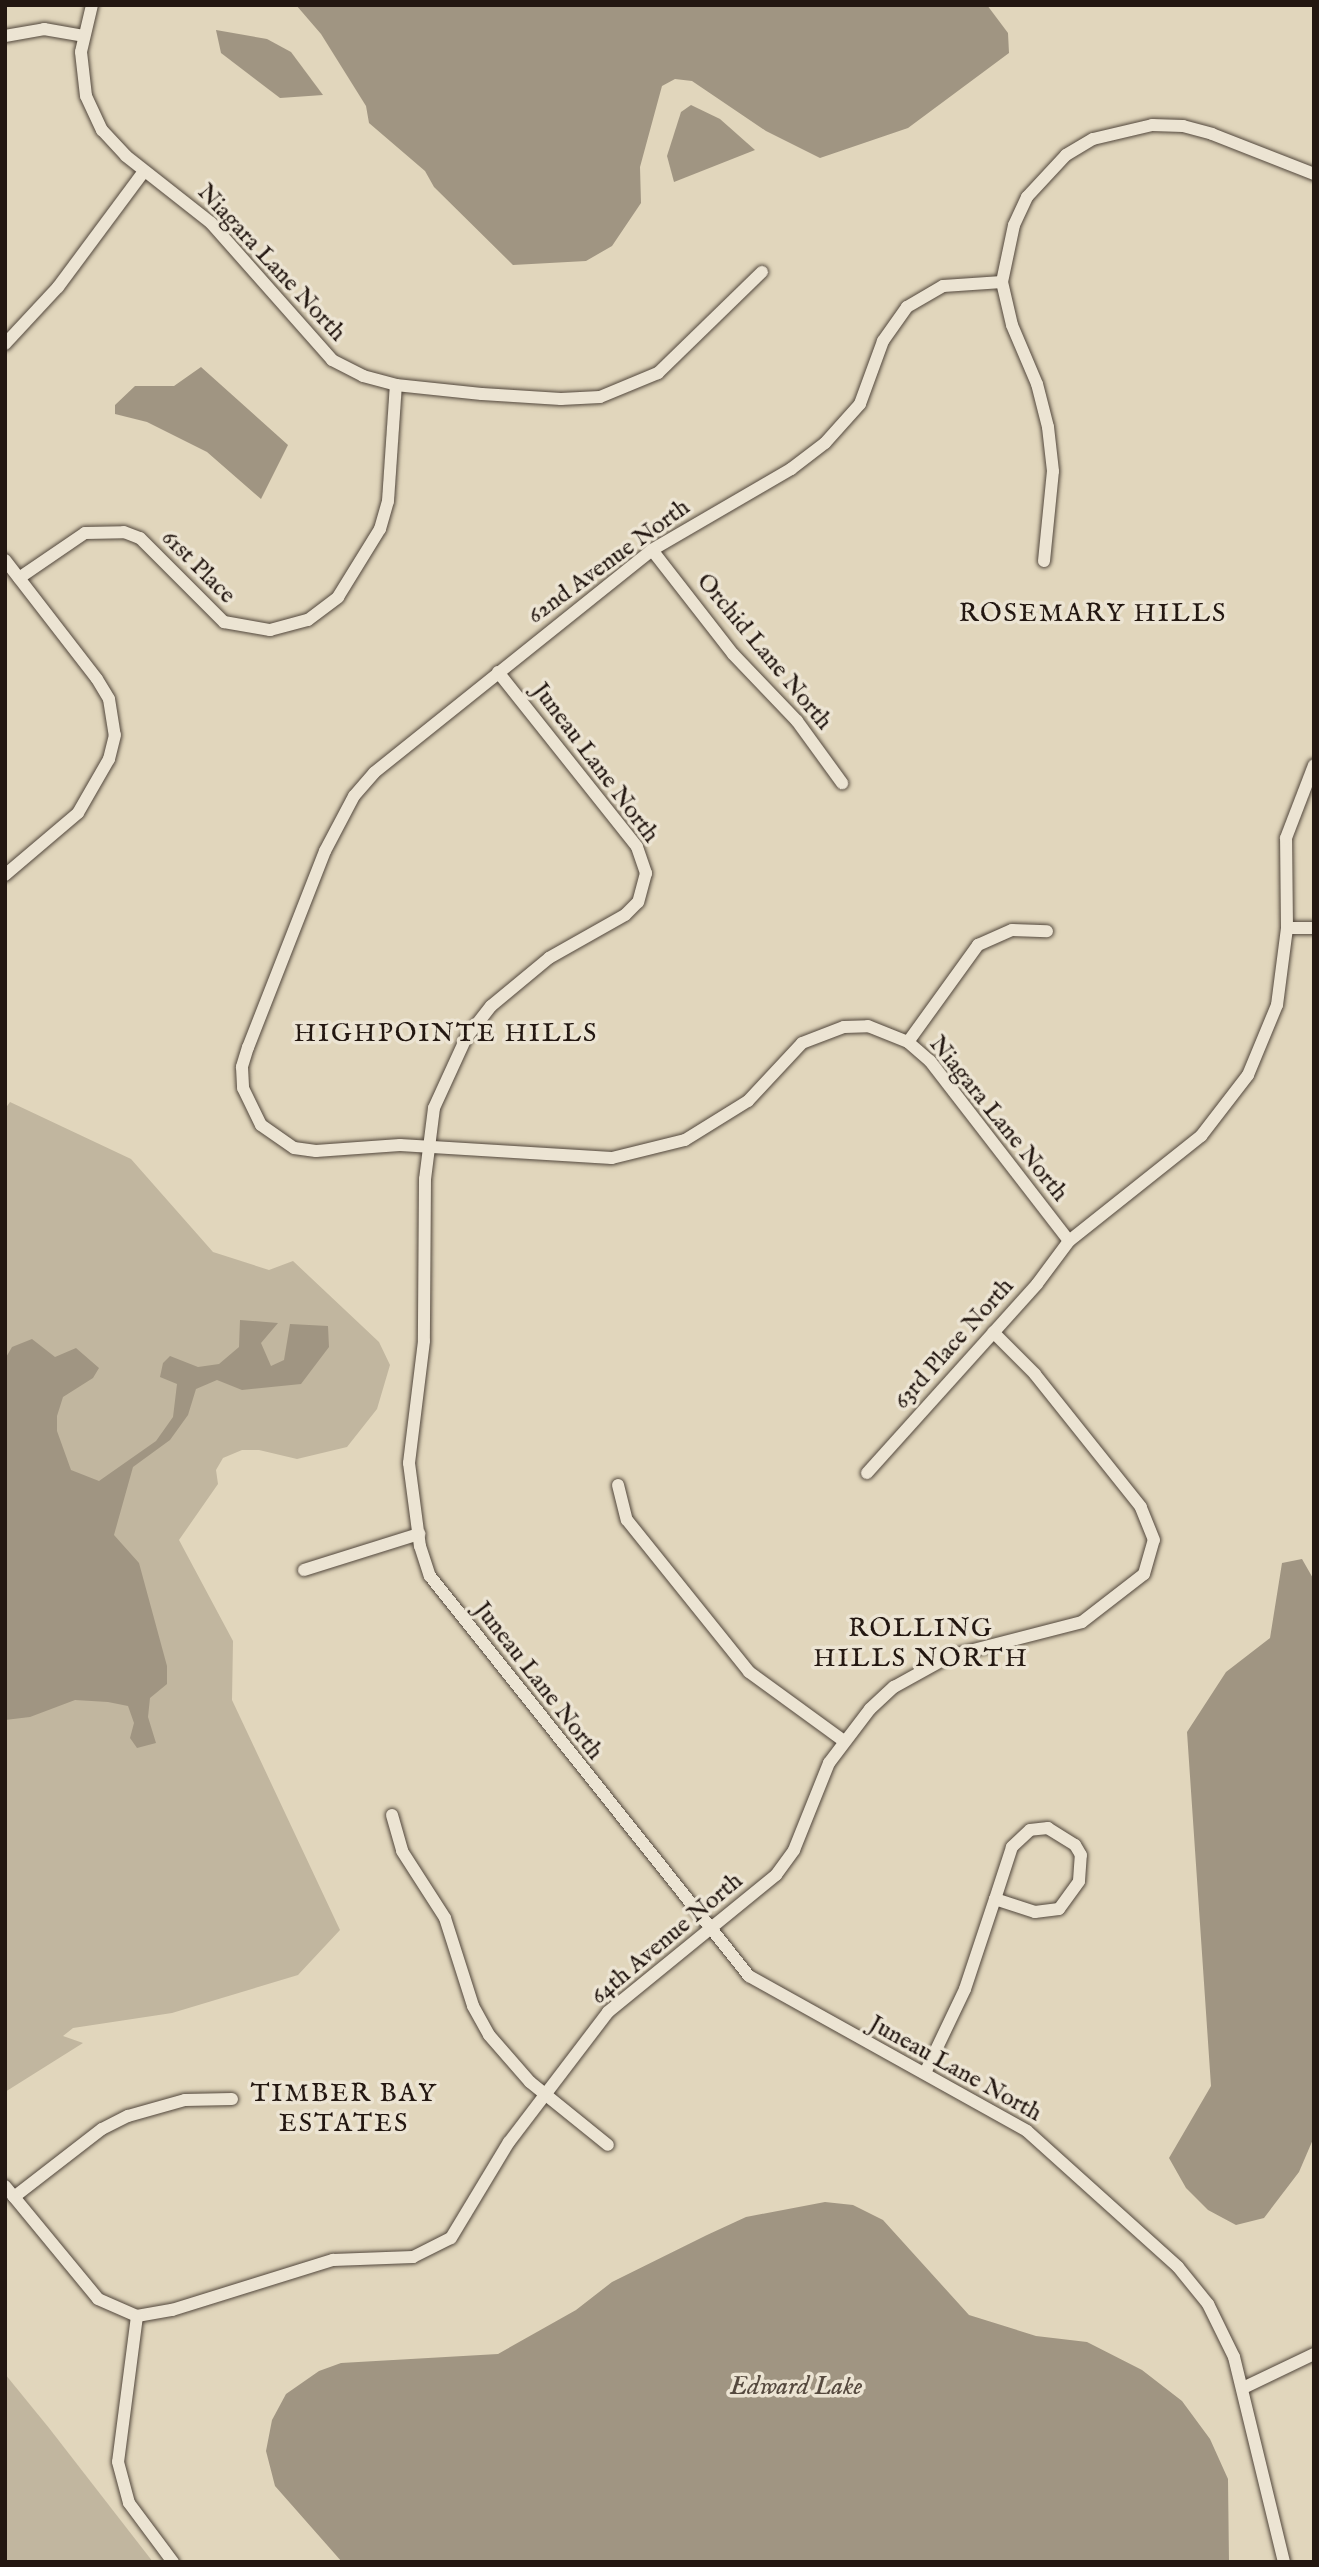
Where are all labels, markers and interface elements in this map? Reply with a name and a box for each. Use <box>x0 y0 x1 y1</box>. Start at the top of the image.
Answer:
street label: Niagara Lane North <box>191 178 351 348</box>
street label: 62nd Avenue North <box>522 493 696 631</box>
street label: 61st Place <box>155 524 241 610</box>
street label: Orchid Lane North <box>690 568 838 736</box>
district label: ROSEMARY HILLS <box>960 598 1226 630</box>
street label: Juneau Lane North <box>526 677 664 849</box>
district label: HIGHPOINTE HILLS <box>296 1018 596 1050</box>
street label: Niagara Lane North <box>922 1031 1074 1207</box>
street label: 63rd Place North <box>888 1273 1020 1415</box>
street label: Juneau Lane North <box>467 1596 609 1766</box>
district label: ROLLING HILLS NORTH <box>815 1613 1027 1674</box>
street label: 64th Avenue North <box>585 1867 749 2011</box>
street label: Juneau Lane North <box>864 2010 1046 2128</box>
district label: TIMBER BAY ESTATES <box>252 2078 436 2140</box>
water label: Edward Lake <box>730 2371 862 2403</box>

